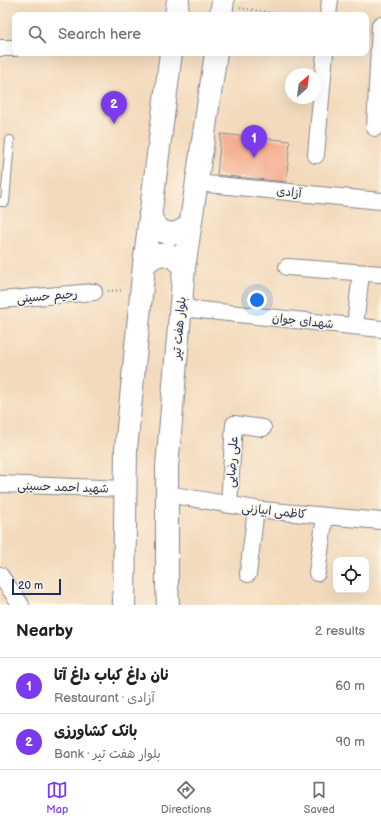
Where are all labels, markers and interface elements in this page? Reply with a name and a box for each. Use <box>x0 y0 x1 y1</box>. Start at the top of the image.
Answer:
search box <box>12 12 369 56</box>
icon: search <box>26 23 48 45</box>
text: Search here <box>58 25 141 44</box>
north arrow <box>285 68 321 104</box>
pin: 2 <box>101 91 127 124</box>
pin: 1 <box>241 125 267 158</box>
street label: آزادی <box>276 184 303 201</box>
street label: رحیم حسینی <box>16 286 78 308</box>
your location <box>247 290 267 310</box>
street label: بلوار هفت تیر <box>169 296 190 361</box>
street label: شهدای جوان <box>271 311 334 332</box>
street label: علی رضایی <box>223 436 242 488</box>
street label: شهید احمد حسینی <box>17 478 109 497</box>
street label: کاظمی ابیازنی <box>241 501 307 522</box>
map controls <box>333 557 369 593</box>
button: locate <box>333 557 369 593</box>
scale bar <box>12 577 61 596</box>
text: 20 m <box>18 579 43 592</box>
text: Nearby <box>16 621 73 641</box>
text: 2 results <box>315 623 365 639</box>
text: نان داغ کباب داغ آتا <box>54 666 169 685</box>
text: 1 <box>26 678 32 694</box>
text: 60 m <box>335 678 365 694</box>
text: Restaurant · آزادی <box>54 690 155 706</box>
text: بانک کشاورزی <box>54 722 137 741</box>
text: 2 <box>25 734 33 750</box>
text: 90 m <box>336 734 365 750</box>
text: Bank · بلوار هفت تیر <box>54 746 161 762</box>
tab: Map <box>46 779 68 816</box>
tab: Directions <box>161 779 211 816</box>
tab: Saved <box>304 779 335 816</box>

